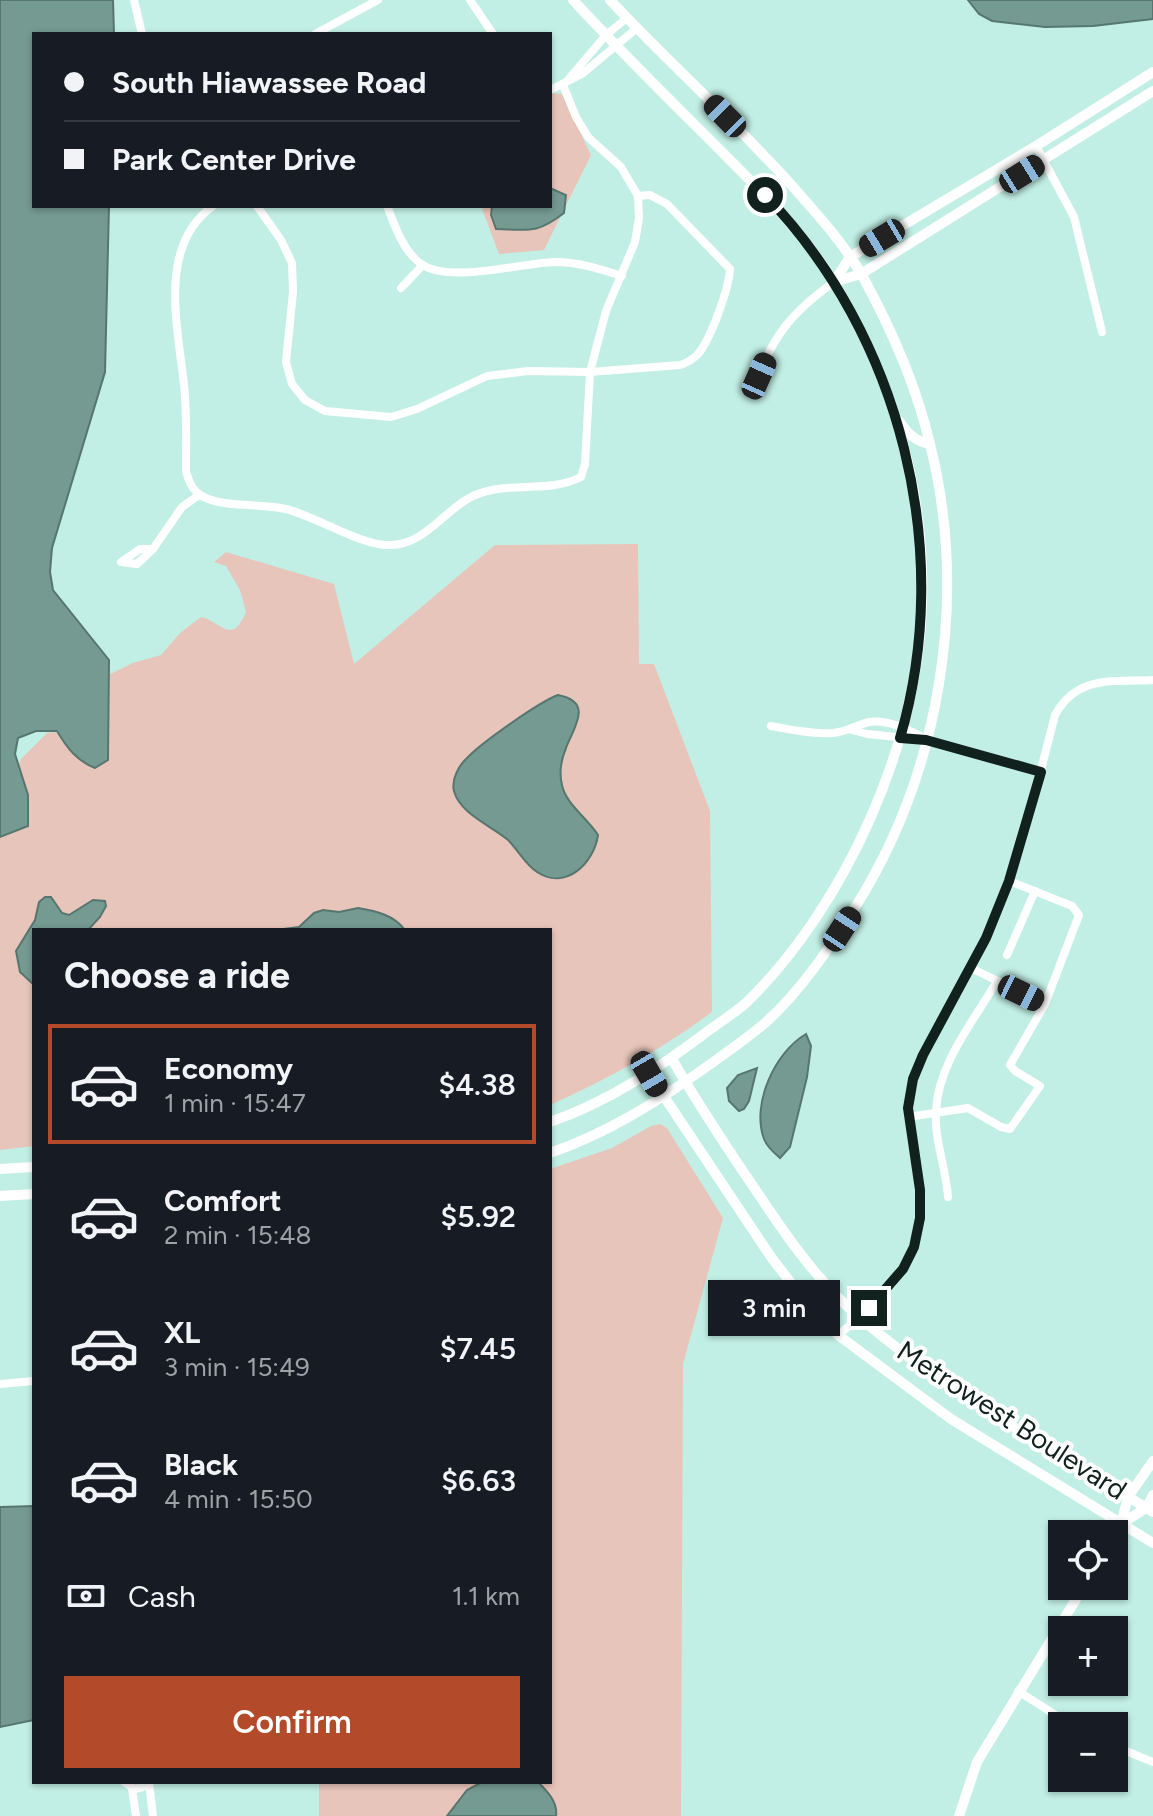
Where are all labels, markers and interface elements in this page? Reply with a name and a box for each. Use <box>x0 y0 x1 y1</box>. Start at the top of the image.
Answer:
text: South Hiawassee Road <box>112 64 426 101</box>
car <box>700 91 750 141</box>
text: Park Center Drive <box>112 141 356 178</box>
car <box>995 151 1049 197</box>
route start <box>747 177 783 213</box>
car <box>855 215 909 261</box>
car <box>738 349 780 403</box>
car <box>819 902 865 956</box>
text: Choose a ride <box>64 954 290 997</box>
car <box>994 972 1048 1014</box>
car <box>627 1047 671 1101</box>
icon: car <box>68 1048 140 1120</box>
text: Economy <box>164 1050 293 1087</box>
text: $4.38 <box>439 1066 516 1103</box>
text: 1 min · 15:47 <box>164 1087 306 1119</box>
icon: car <box>68 1180 140 1252</box>
text: Comfort <box>164 1182 282 1219</box>
text: $5.92 <box>441 1198 516 1235</box>
text: 2 min · 15:48 <box>164 1219 311 1251</box>
callout: 3 min <box>709 1280 841 1336</box>
route end <box>851 1290 887 1326</box>
text: 3 min <box>742 1292 806 1324</box>
icon: car <box>68 1312 140 1384</box>
text: XL <box>164 1314 200 1351</box>
text: $7.45 <box>440 1330 516 1367</box>
street label: Metrowest Boulevard <box>891 1333 1133 1507</box>
text: 3 min · 15:49 <box>164 1351 310 1383</box>
icon: car <box>68 1444 140 1516</box>
text: Black <box>164 1446 238 1483</box>
text: $6.63 <box>441 1462 516 1499</box>
text: 4 min · 15:50 <box>164 1483 313 1515</box>
map controls <box>1048 1520 1128 1792</box>
button: locate <box>1048 1520 1128 1600</box>
icon: cash <box>64 1574 108 1618</box>
text: Cash <box>128 1578 196 1615</box>
text: 1.1 km <box>452 1580 520 1612</box>
button: + <box>1048 1616 1128 1696</box>
button: Confirm <box>64 1676 520 1768</box>
button: − <box>1048 1712 1128 1792</box>

